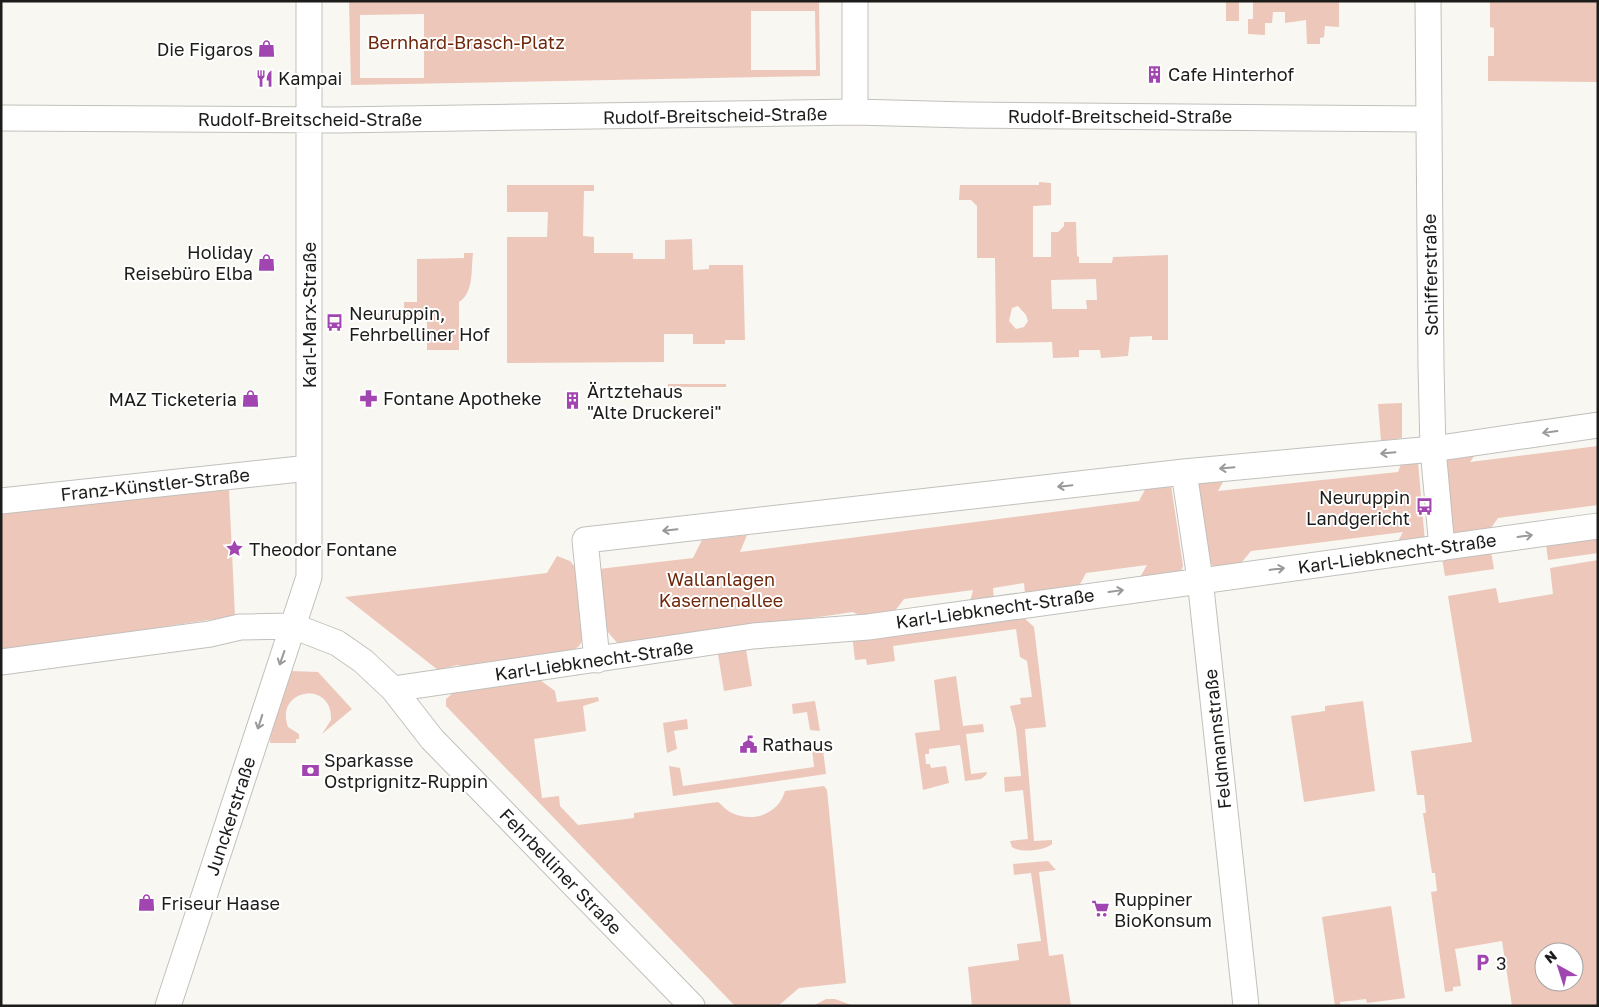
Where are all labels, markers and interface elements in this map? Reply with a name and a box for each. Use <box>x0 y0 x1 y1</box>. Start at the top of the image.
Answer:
park label: Bernhard-Brasch-Platz <box>367 31 565 53</box>
place label: Die Figaros <box>157 38 253 60</box>
shop icon: Die Figaros <box>257 39 277 59</box>
place label: Cafe Hinterhof <box>1168 63 1294 85</box>
building icon: Cafe Hinterhof <box>1144 64 1164 84</box>
place label: Kampai <box>278 67 342 89</box>
restaurant icon: Kampai <box>254 68 274 88</box>
street label: Rudolf-Breitscheid-Straße <box>603 102 827 128</box>
street label: Rudolf-Breitscheid-Straße <box>1008 105 1232 127</box>
street label: Rudolf-Breitscheid-Straße <box>198 108 422 130</box>
street label: Schifferstraße <box>1418 214 1442 336</box>
place label: Holiday Reisebüro Elba <box>124 241 253 284</box>
street label: Karl-Marx-Straße <box>298 242 320 388</box>
shop icon: Holiday Reisebüro Elba <box>257 252 277 272</box>
place label: Neuruppin, Fehrbelliner Hof <box>349 302 490 345</box>
bus stop icon: Neuruppin, Fehrbelliner Hof <box>325 313 345 333</box>
place label: Ärtztehaus "Alte Druckerei" <box>587 380 722 423</box>
place label: Fontane Apotheke <box>383 387 542 409</box>
place label: MAZ Ticketeria <box>108 388 237 410</box>
pharmacy icon: Fontane Apotheke <box>359 388 379 408</box>
shop icon: MAZ Ticketeria <box>241 389 261 409</box>
building icon: Ärtztehaus "Alte Druckerei" <box>563 391 583 411</box>
one-way arrow <box>1542 427 1558 437</box>
one-way arrow <box>1381 448 1397 458</box>
street label: Franz-Künstler-Straße <box>59 463 251 505</box>
one-way arrow <box>1219 463 1235 473</box>
one-way arrow <box>1057 481 1073 491</box>
place label: Neuruppin Landgericht <box>1306 486 1410 529</box>
bus stop icon: Neuruppin Landgericht <box>1414 497 1434 517</box>
one-way arrow <box>662 525 678 535</box>
street label: Karl-Liebknecht-Straße <box>1296 528 1498 578</box>
one-way arrow <box>1517 531 1533 541</box>
place label: Theodor Fontane <box>249 538 397 560</box>
place icon: Theodor Fontane <box>225 539 245 559</box>
one-way arrow <box>1269 564 1285 574</box>
park label: Wallanlagen Kasernenallee <box>659 568 783 611</box>
street label: Karl-Liebknecht-Straße <box>894 583 1096 633</box>
one-way arrow <box>1108 586 1124 596</box>
street label: Karl-Liebknecht-Straße <box>493 635 695 685</box>
one-way arrow <box>277 650 286 666</box>
street label: Feldmannstraße <box>1199 668 1235 810</box>
one-way arrow <box>255 714 264 729</box>
place label: Rathaus <box>762 733 833 755</box>
public building icon: Rathaus <box>738 734 758 754</box>
place label: Sparkasse Ostprignitz-Ruppin <box>324 749 488 792</box>
street label: Junckerstraße <box>200 754 260 878</box>
bank icon: Sparkasse Ostprignitz-Ruppin <box>300 760 320 780</box>
street label: Fehrbelliner Straße <box>495 804 627 938</box>
place label: Ruppiner BioKonsum <box>1114 888 1212 931</box>
place label: Friseur Haase <box>161 892 280 914</box>
shop icon: Friseur Haase <box>137 893 157 913</box>
supermarket icon: Ruppiner BioKonsum <box>1090 899 1110 919</box>
north arrow <box>1534 942 1584 992</box>
text: N <box>1541 947 1560 966</box>
place label: 3 <box>1496 952 1507 974</box>
parking icon: 3 <box>1472 953 1492 973</box>

